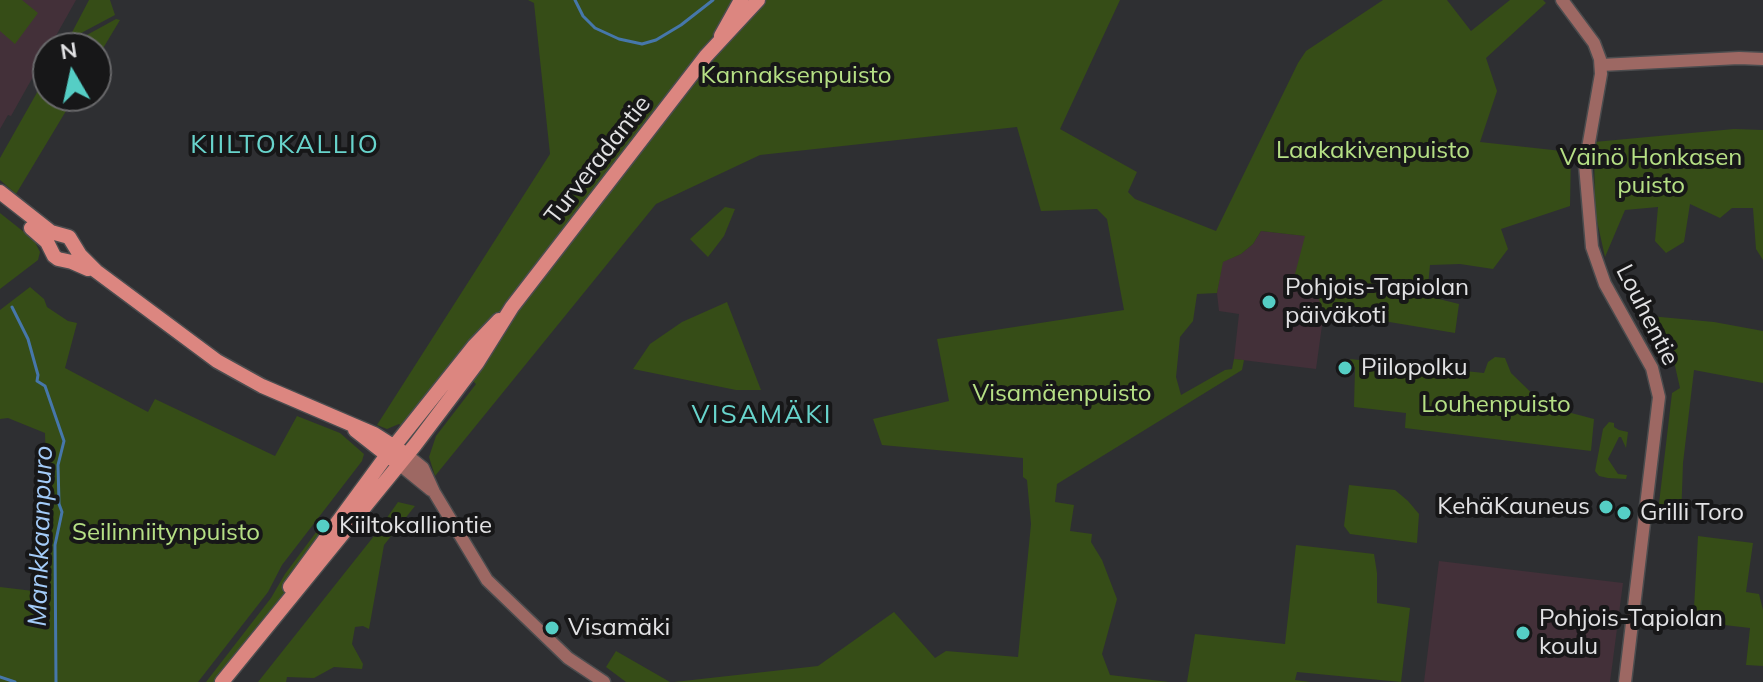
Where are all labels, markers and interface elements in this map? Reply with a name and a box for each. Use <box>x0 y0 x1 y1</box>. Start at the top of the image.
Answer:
north arrow <box>32 32 112 112</box>
text: N <box>58 35 79 65</box>
park label: Kannaksenpuisto <box>700 62 892 90</box>
street label: Turveradantie <box>539 90 657 230</box>
district label: KIILTOKALLIO <box>190 129 380 161</box>
park label: Laakakivenpuisto <box>1276 137 1470 165</box>
park label: Väinö Honkasen puisto <box>1560 144 1742 200</box>
street label: Louhentie <box>1609 260 1685 370</box>
place label: Pohjois-Tapiolan päiväkoti <box>1285 274 1469 330</box>
marker: Pohjois-Tapiolan päiväkoti <box>1260 293 1278 311</box>
place label: Piilopolku <box>1361 354 1467 382</box>
marker: Piilopolku <box>1336 359 1354 377</box>
park label: Visamäenpuisto <box>972 380 1152 408</box>
park label: Louhenpuisto <box>1421 391 1571 419</box>
district label: VISAMÄKI <box>692 399 832 431</box>
water label: Mankkaanpuro <box>22 445 60 627</box>
place label: KehäKauneus <box>1437 493 1590 521</box>
marker: KehäKauneus <box>1597 498 1615 516</box>
place label: Grilli Toro <box>1640 499 1744 527</box>
marker: Grilli Toro <box>1615 504 1633 522</box>
place label: Kiiltokalliontie <box>339 512 492 540</box>
marker: Kiiltokalliontie <box>314 517 332 535</box>
park label: Seilinniitynpuisto <box>72 519 260 547</box>
place label: Pohjois-Tapiolan koulu <box>1539 605 1723 661</box>
place label: Visamäki <box>568 614 670 642</box>
marker: Visamäki <box>543 619 561 637</box>
marker: Pohjois-Tapiolan koulu <box>1514 624 1532 642</box>

